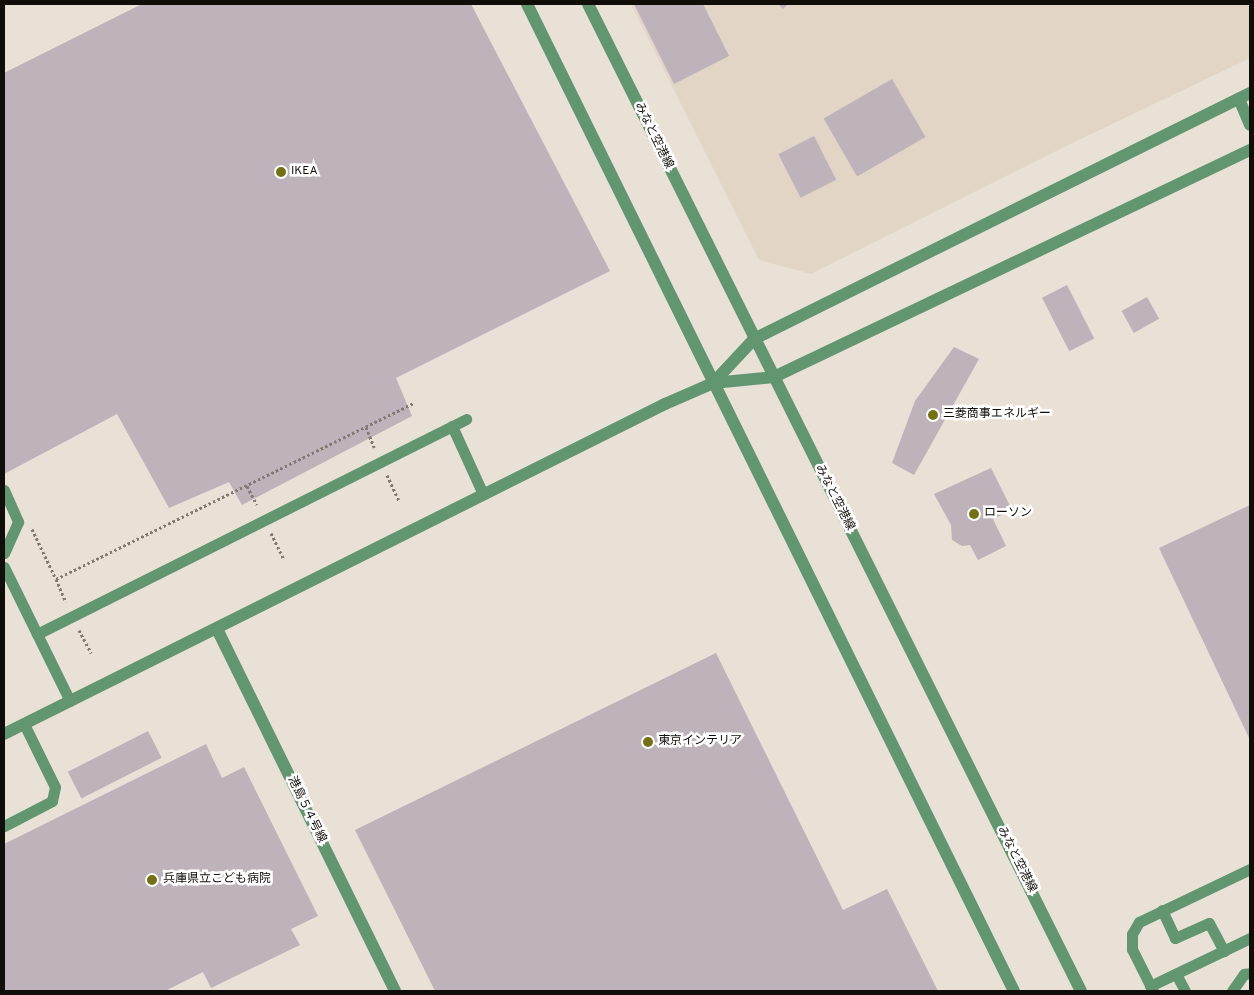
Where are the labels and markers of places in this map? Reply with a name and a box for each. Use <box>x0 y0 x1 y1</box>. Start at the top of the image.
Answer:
place label: IKEA <box>291 165 318 179</box>
marker: IKEA <box>275 166 287 178</box>
place label: 三菱商事エネルギー <box>943 408 1051 422</box>
marker: 三菱商事エネルギー <box>927 409 939 421</box>
place label: ローソン <box>984 507 1032 521</box>
marker: ローソン <box>968 508 980 520</box>
place label: 東京インテリア <box>658 735 742 749</box>
marker: 東京インテリア <box>642 736 654 748</box>
marker: 兵庫県立こども病院 <box>145 873 159 887</box>
place label: 兵庫県立こども病院 <box>163 873 271 887</box>

